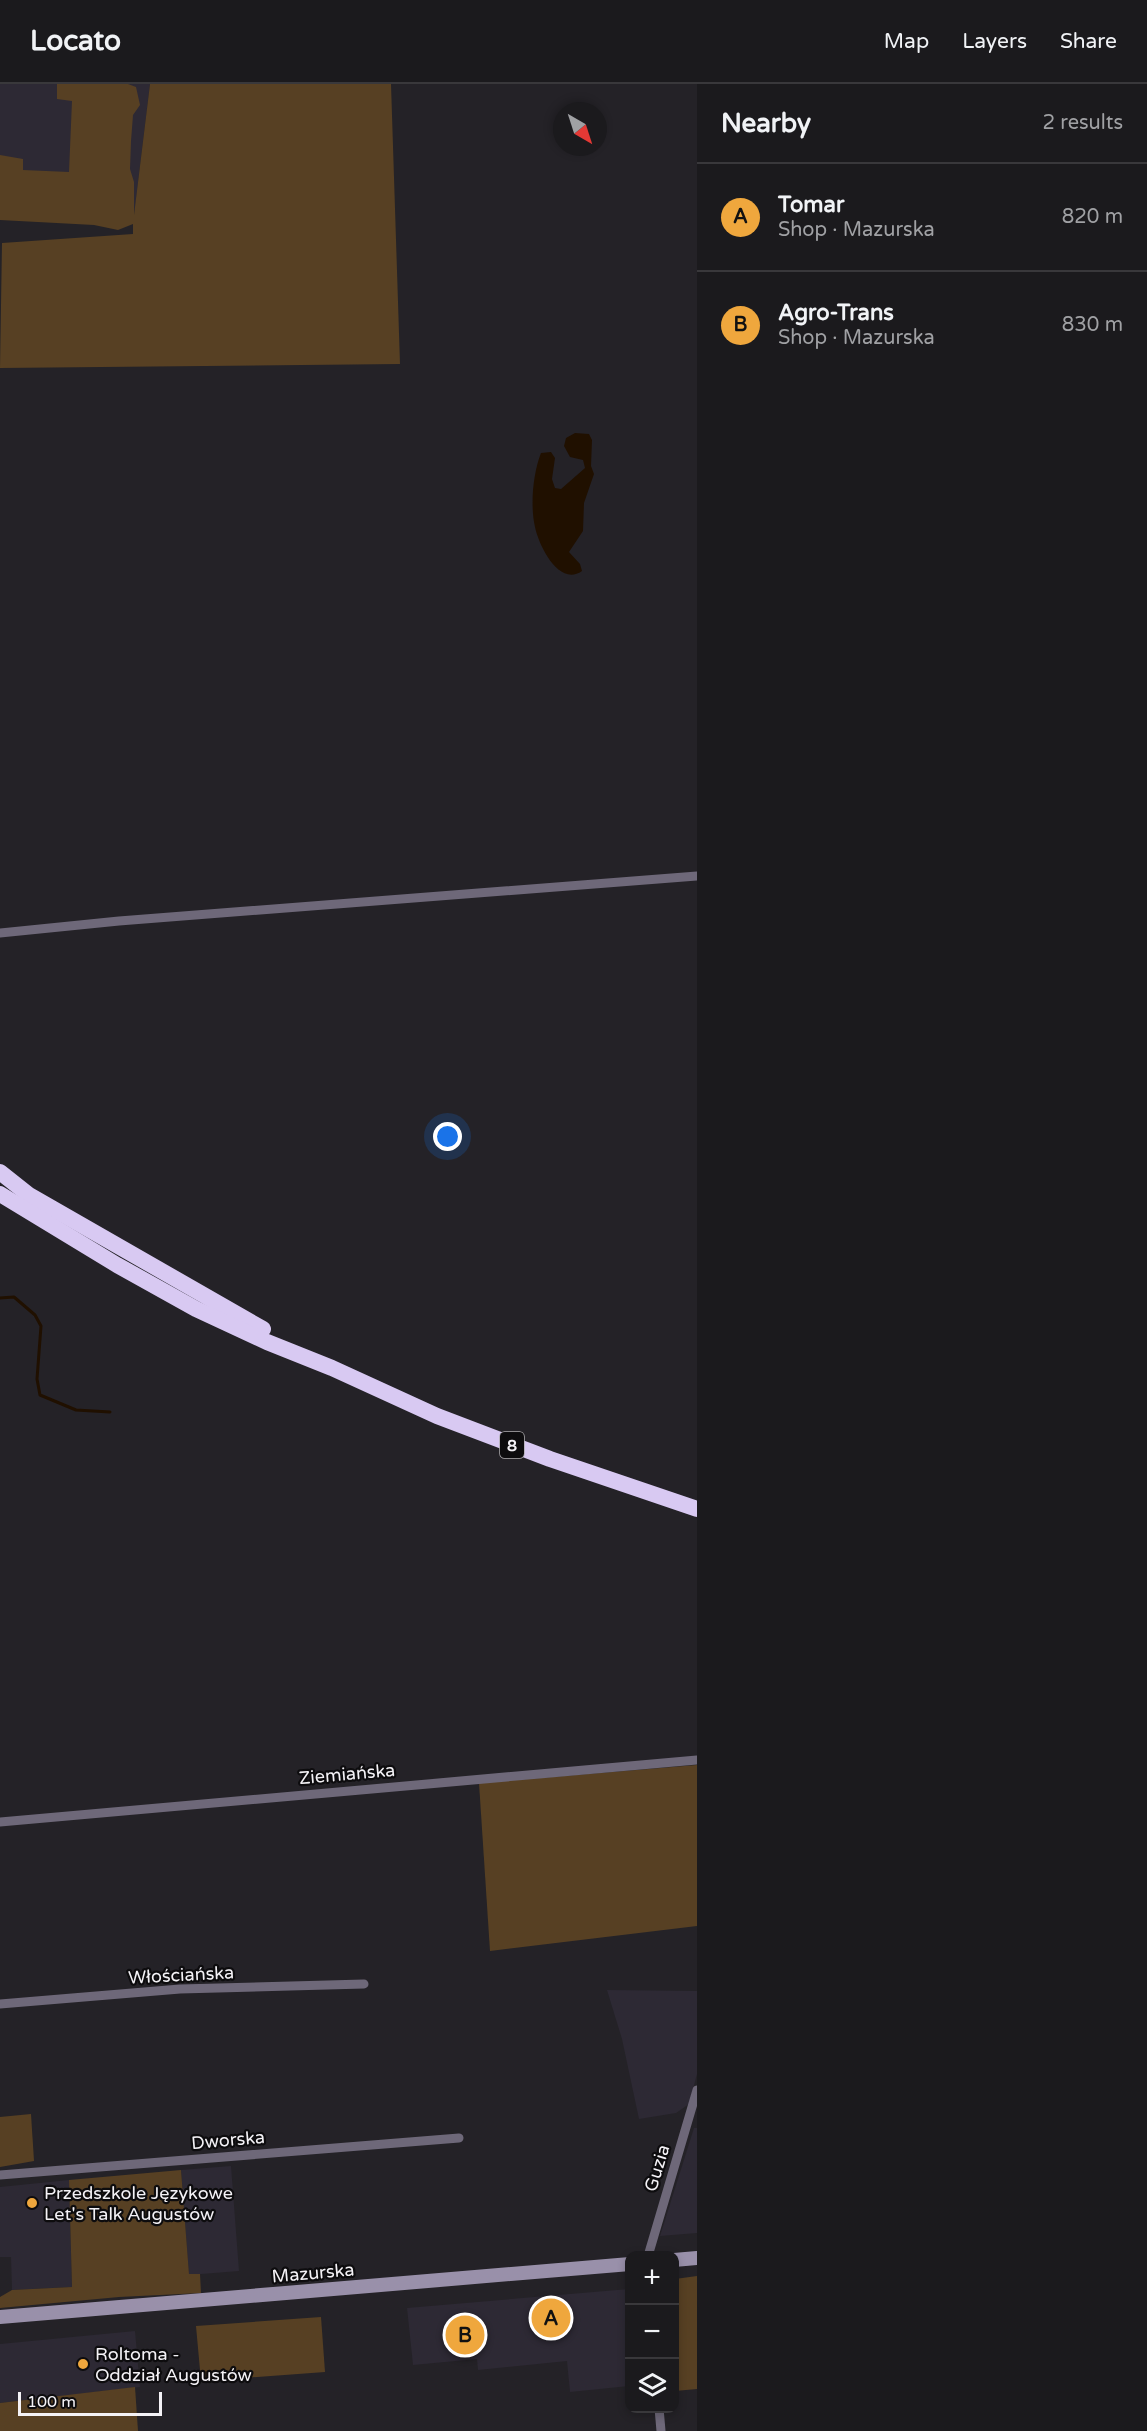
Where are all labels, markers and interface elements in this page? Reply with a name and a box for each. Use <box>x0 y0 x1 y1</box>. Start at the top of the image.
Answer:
text: Locato <box>30 24 121 58</box>
text: Map <box>884 29 929 54</box>
text: Layers <box>962 29 1027 54</box>
text: Share <box>1060 29 1117 54</box>
north arrow <box>553 102 607 156</box>
text: Nearby <box>721 108 811 139</box>
text: 2 results <box>1043 111 1123 135</box>
text: Tomar <box>778 192 844 218</box>
text: A <box>733 205 748 229</box>
text: 820 m <box>1062 205 1123 229</box>
text: Shop · Mazurska <box>778 218 935 242</box>
text: Agro-Trans <box>778 300 894 326</box>
text: B <box>734 313 747 337</box>
text: 830 m <box>1062 313 1123 337</box>
text: Shop · Mazurska <box>778 326 935 350</box>
your location <box>433 1122 462 1151</box>
road number: 8 <box>500 1432 524 1458</box>
street label: Ziemiańska <box>298 1759 396 1789</box>
street label: Włościańska <box>128 1961 234 1989</box>
street label: Dworska <box>190 2126 266 2154</box>
street label: Guzia <box>639 2142 675 2194</box>
place label: Przedszkole Językowe Let's Talk Augustów <box>44 2182 233 2225</box>
marker: Przedszkole Językowe Let's Talk Augustów <box>25 2196 39 2210</box>
map controls <box>625 2251 679 2413</box>
button: + <box>625 2251 679 2305</box>
street label: Mazurska <box>271 2258 355 2288</box>
pin: A <box>532 2296 570 2340</box>
button: − <box>625 2305 679 2359</box>
pin: B <box>446 2312 484 2358</box>
place label: Roltoma - Oddział Augustów <box>95 2343 252 2386</box>
marker: Roltoma - Oddział Augustów <box>76 2357 90 2371</box>
button: layers <box>625 2359 679 2413</box>
scale bar <box>18 2389 162 2416</box>
text: 100 m <box>27 2392 76 2412</box>

